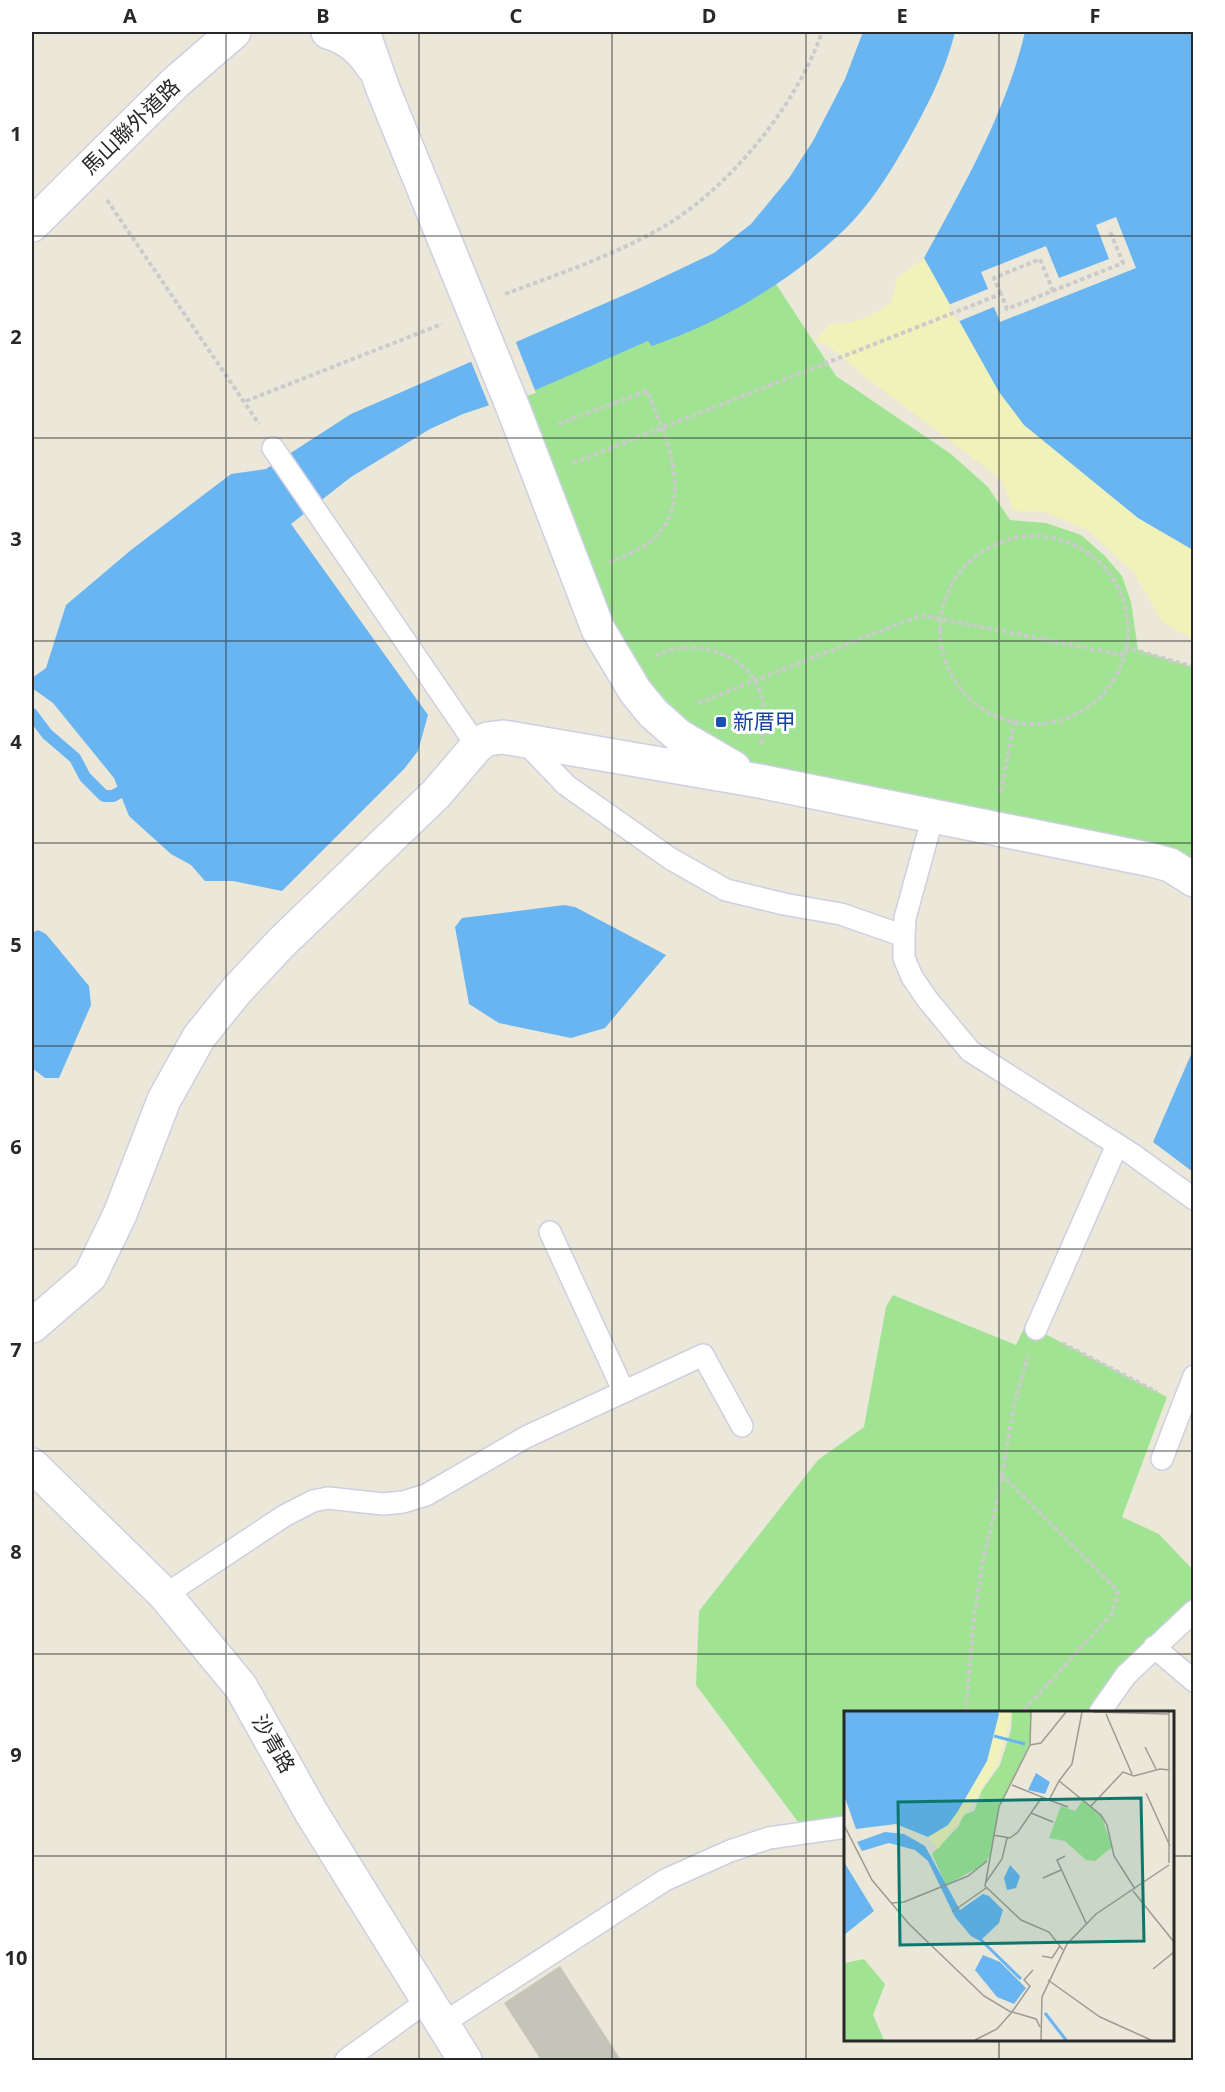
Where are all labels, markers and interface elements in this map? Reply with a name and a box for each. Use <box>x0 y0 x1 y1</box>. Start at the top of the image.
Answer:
text: A <box>123 2 137 29</box>
text: B <box>316 2 330 29</box>
text: C <box>510 2 523 29</box>
text: D <box>702 2 716 29</box>
text: E <box>896 2 908 29</box>
text: F <box>1090 2 1100 29</box>
street label: 馬山聯外道路 <box>75 72 185 180</box>
text: 1 <box>10 120 22 147</box>
text: 2 <box>10 323 22 350</box>
text: 3 <box>10 525 22 552</box>
place label: 新厝甲 <box>733 707 796 735</box>
marker: 新厝甲 <box>714 715 728 729</box>
text: 4 <box>10 728 22 755</box>
text: 5 <box>10 931 22 958</box>
text: 6 <box>10 1133 22 1160</box>
text: 7 <box>10 1336 22 1363</box>
text: 8 <box>10 1538 22 1565</box>
street label: 沙青路 <box>246 1709 302 1778</box>
inset map <box>844 1711 1174 2041</box>
text: 9 <box>10 1741 22 1768</box>
text: 10 <box>5 1944 27 1971</box>

